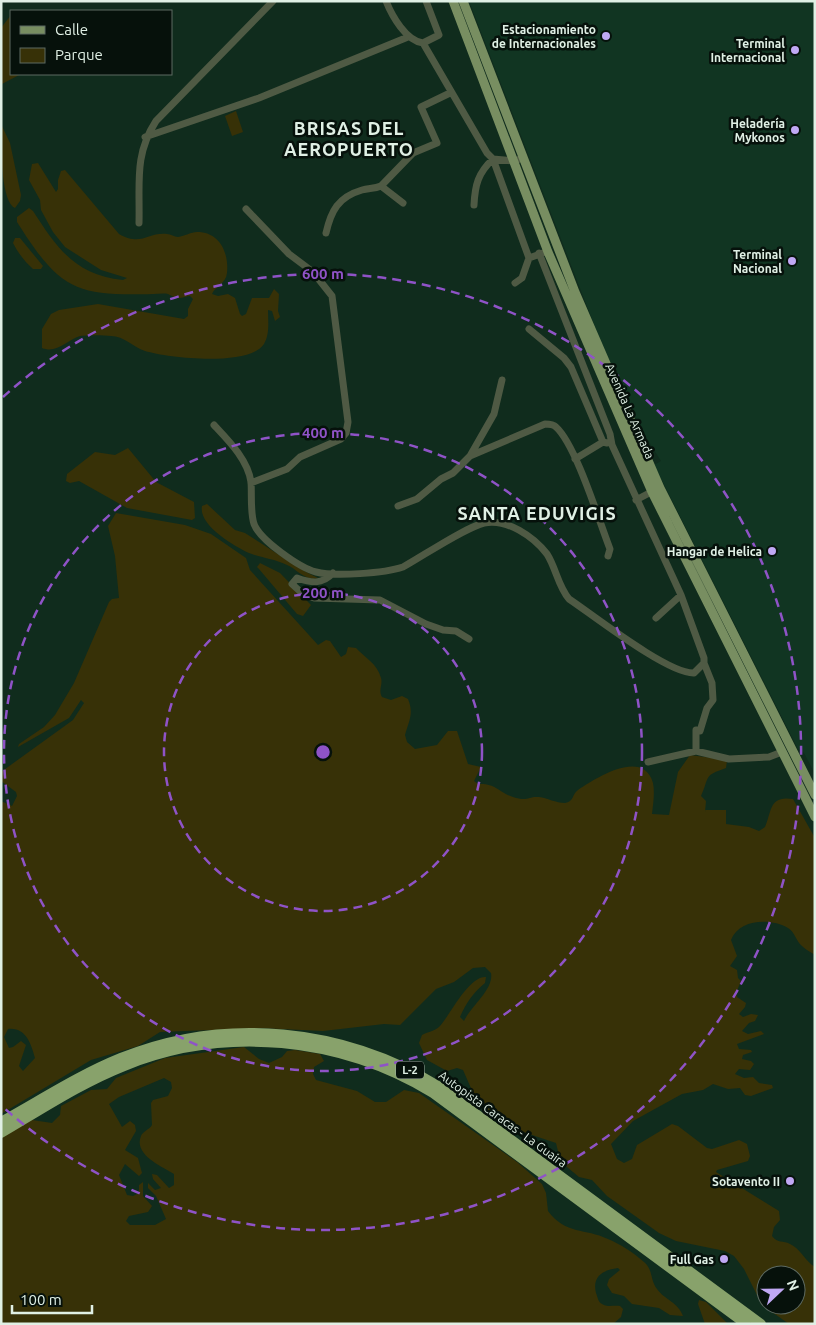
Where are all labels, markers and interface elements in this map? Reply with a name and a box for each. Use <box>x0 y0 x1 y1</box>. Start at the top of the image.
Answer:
legend <box>10 10 172 75</box>
text: Calle <box>55 21 88 38</box>
place label: Estacionamiento de Internacionales <box>492 23 596 50</box>
marker: Estacionamiento de Internacionales <box>600 30 612 42</box>
place label: Terminal Internacional <box>710 37 785 64</box>
marker: Terminal Internacional <box>789 44 801 56</box>
text: Parque <box>55 46 103 63</box>
place label: Heladería Mykonos <box>730 117 785 144</box>
district label: BRISAS DEL AEROPUERTO <box>284 118 414 159</box>
marker: Heladería Mykonos <box>789 124 801 136</box>
place label: Terminal Nacional <box>733 248 782 275</box>
marker: Terminal Nacional <box>786 255 798 267</box>
text: 600 m <box>302 265 344 282</box>
street label: Avenida La Armada <box>603 361 657 461</box>
text: 400 m <box>302 424 344 441</box>
district label: SANTA EDUVIGIS <box>457 503 617 523</box>
place label: Hangar de Helica <box>667 545 762 558</box>
marker: Hangar de Helica <box>766 545 778 557</box>
text: 200 m <box>302 584 344 601</box>
centre of rings <box>314 743 332 761</box>
road number: L-2 <box>396 1062 424 1078</box>
street label: Autopista Caracas - La Guaira <box>437 1068 569 1170</box>
place label: Sotavento II <box>712 1175 780 1188</box>
marker: Sotavento II <box>784 1175 796 1187</box>
place label: Full Gas <box>670 1253 714 1266</box>
marker: Full Gas <box>718 1253 730 1265</box>
north arrow <box>756 1265 806 1315</box>
text: N <box>784 1277 802 1293</box>
scale bar <box>12 1282 92 1314</box>
text: 100 m <box>20 1291 62 1308</box>

